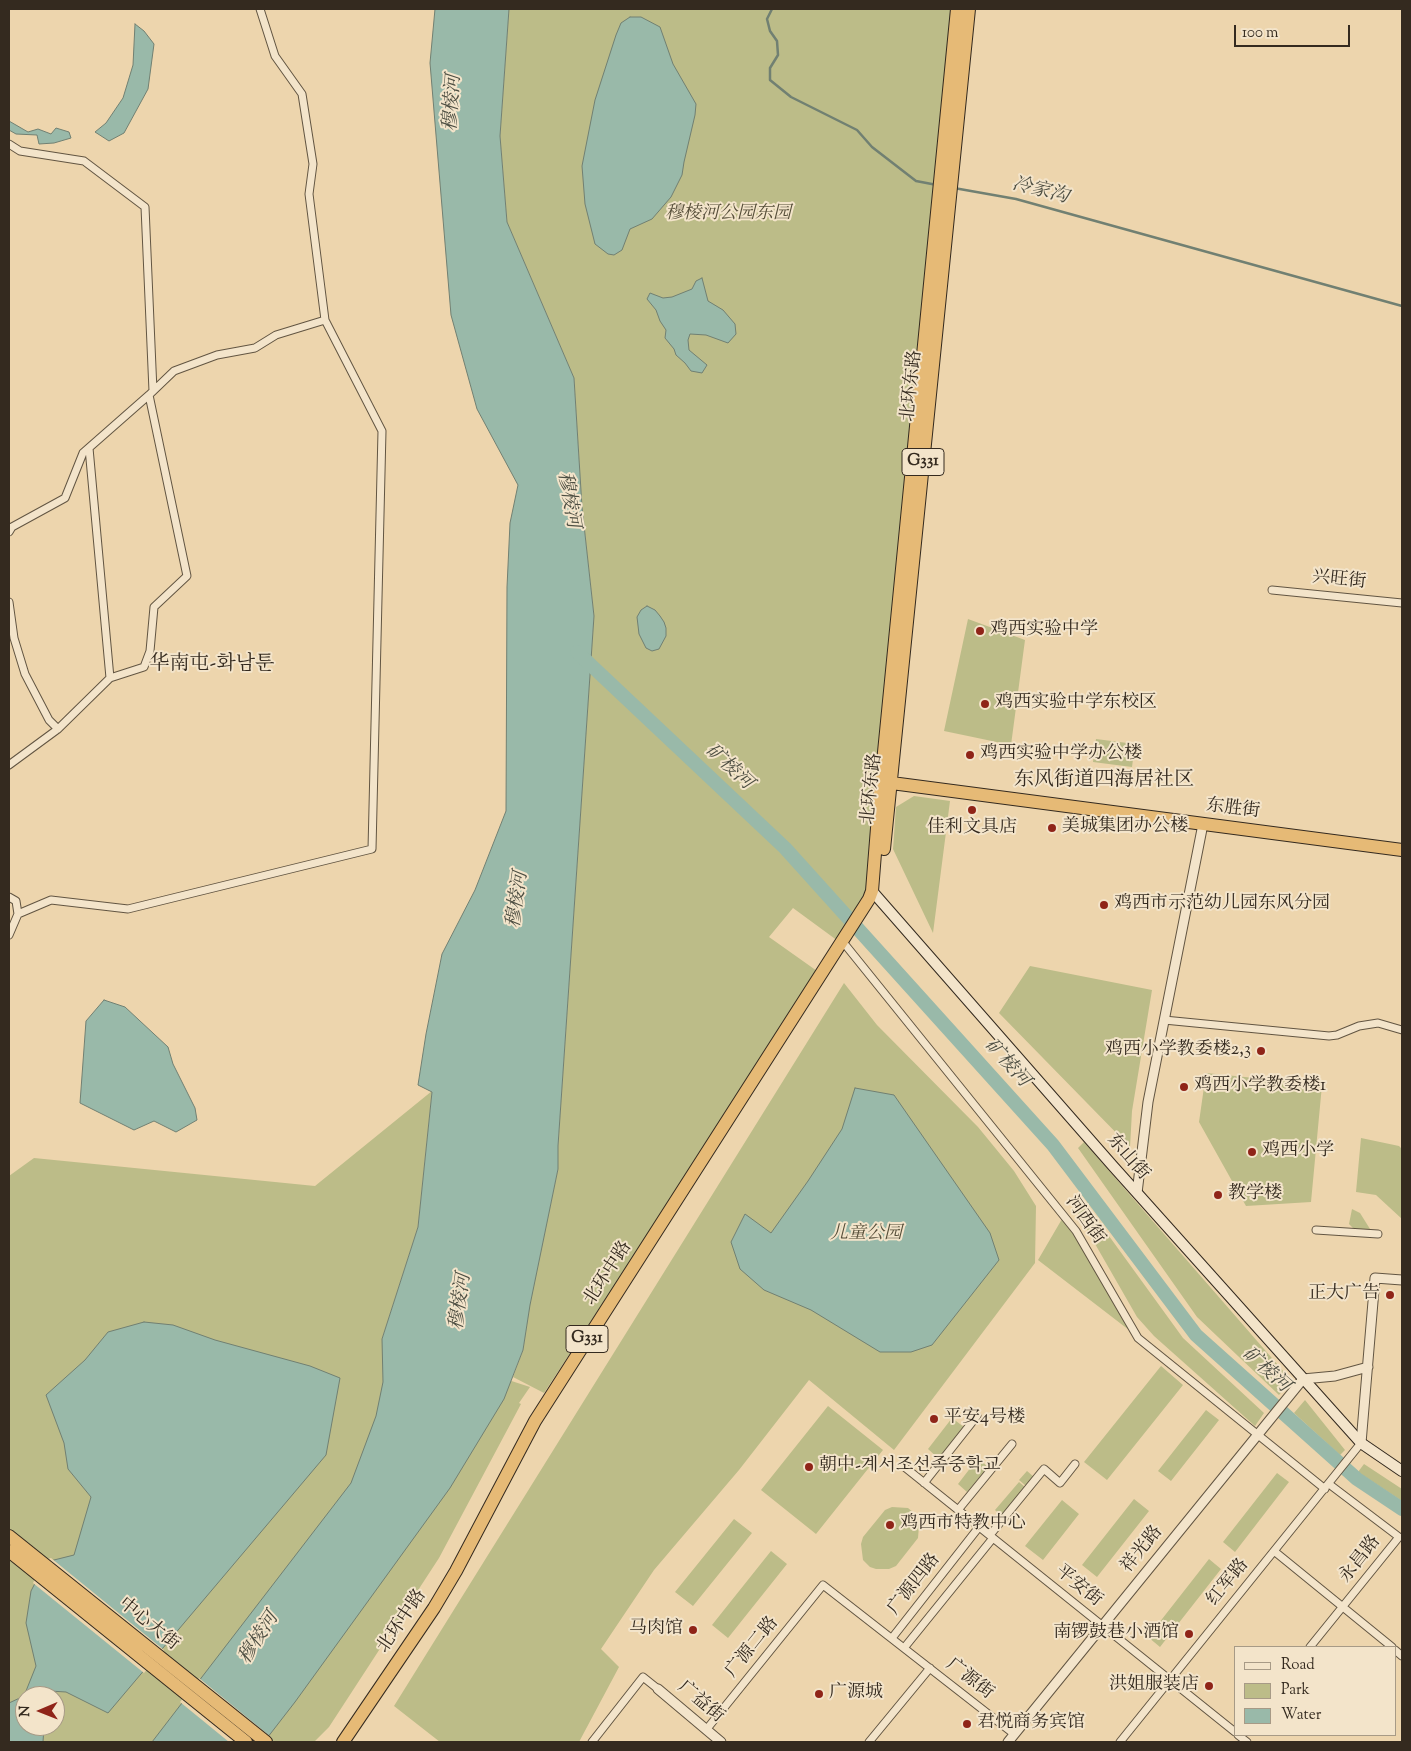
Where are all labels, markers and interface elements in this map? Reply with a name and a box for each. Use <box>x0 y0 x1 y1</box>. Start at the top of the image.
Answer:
scale bar <box>1236 15 1352 47</box>
text: 100 m <box>1242 23 1278 44</box>
water label: 穆棱河 <box>441 74 467 132</box>
water label: 冷家沟 <box>1010 174 1070 210</box>
park label: 穆棱河公园东园 <box>665 204 791 226</box>
street label: 北环东路 <box>898 349 928 423</box>
road number: G331 <box>902 448 944 476</box>
water label: 穆棱河 <box>551 470 583 530</box>
street label: 兴旺街 <box>1311 567 1367 595</box>
place label: 鸡西实验中学 <box>990 620 1098 642</box>
marker: 鸡西实验中学 <box>974 625 986 637</box>
district label: 华南屯-화남툰 <box>150 654 274 678</box>
place label: 鸡西实验中学东校区 <box>995 693 1157 715</box>
marker: 鸡西实验中学东校区 <box>979 698 991 710</box>
water label: 矿棱河 <box>699 740 757 796</box>
place label: 鸡西实验中学办公楼 <box>980 744 1142 766</box>
marker: 鸡西实验中学办公楼 <box>964 749 976 761</box>
street label: 北环东路 <box>858 752 888 826</box>
district label: 东风街道四海居社区 <box>1014 770 1194 794</box>
street label: 东胜街 <box>1205 796 1261 824</box>
marker: 佳利文具店 <box>966 804 978 816</box>
place label: 美城集团办公楼 <box>1062 817 1188 839</box>
place label: 佳利文具店 <box>927 818 1017 840</box>
marker: 美城集团办公楼 <box>1046 822 1058 834</box>
water label: 穆棱河 <box>504 870 534 930</box>
place label: 鸡西市示范幼儿园东风分园 <box>1114 894 1330 916</box>
marker: 鸡西市示范幼儿园东风分园 <box>1098 899 1110 911</box>
water label: 矿棱河 <box>978 1035 1034 1093</box>
place label: 鸡西小学教委楼2,3 <box>1105 1040 1251 1062</box>
marker: 鸡西小学教委楼2,3 <box>1255 1045 1267 1057</box>
place label: 鸡西小学教委楼1 <box>1194 1076 1326 1098</box>
marker: 鸡西小学教委楼1 <box>1178 1081 1190 1093</box>
street label: 东山街 <box>1101 1131 1153 1185</box>
place label: 鸡西小学 <box>1262 1141 1334 1163</box>
marker: 鸡西小学 <box>1246 1146 1258 1158</box>
place label: 教学楼 <box>1228 1184 1282 1206</box>
marker: 教学楼 <box>1212 1189 1224 1201</box>
street label: 河西街 <box>1060 1193 1108 1249</box>
park label: 儿童公园 <box>830 1224 902 1246</box>
street label: 北环中路 <box>580 1238 638 1310</box>
water label: 穆棱河 <box>447 1272 477 1332</box>
place label: 正大广告 <box>1308 1284 1380 1306</box>
marker: 正大广告 <box>1384 1289 1396 1301</box>
road number: G331 <box>566 1326 608 1352</box>
water label: 矿棱河 <box>1236 1343 1294 1399</box>
place label: 平安4号楼 <box>944 1408 1025 1430</box>
marker: 平安4号楼 <box>928 1413 940 1425</box>
place label: 朝中-계서조선족중학교 <box>819 1456 1000 1478</box>
marker: 朝中-계서조선족중학교 <box>803 1461 815 1473</box>
place label: 鸡西市特教中心 <box>900 1514 1026 1536</box>
marker: 鸡西市特教中心 <box>884 1519 896 1531</box>
street label: 祥光路 <box>1118 1522 1168 1578</box>
street label: 永昌路 <box>1336 1532 1386 1588</box>
street label: 广源四路 <box>884 1550 946 1620</box>
street label: 红军路 <box>1204 1555 1254 1611</box>
street label: 平安街 <box>1050 1562 1106 1612</box>
street label: 北环中路 <box>374 1586 432 1658</box>
street label: 中心大街 <box>113 1594 183 1656</box>
water label: 穆棱河 <box>235 1609 285 1669</box>
street label: 广源二路 <box>722 1613 784 1683</box>
place label: 马肉馆 <box>629 1619 683 1641</box>
place label: 南锣鼓巷小酒馆 <box>1053 1623 1179 1645</box>
marker: 马肉馆 <box>687 1624 699 1636</box>
marker: 南锣鼓巷小酒馆 <box>1183 1628 1195 1640</box>
legend <box>1234 1646 1396 1736</box>
street label: 广源街 <box>941 1655 997 1705</box>
text: Road <box>1281 1655 1315 1676</box>
place label: 洪姐服装店 <box>1109 1675 1199 1697</box>
street label: 广益街 <box>672 1677 728 1729</box>
marker: 洪姐服装店 <box>1203 1680 1215 1692</box>
text: Park <box>1281 1680 1310 1701</box>
place label: 广源城 <box>829 1683 883 1705</box>
north arrow <box>15 1686 65 1736</box>
marker: 广源城 <box>813 1688 825 1700</box>
text: N <box>16 1705 36 1717</box>
text: Water <box>1281 1705 1321 1726</box>
place label: 君悦商务宾馆 <box>977 1713 1085 1735</box>
marker: 君悦商务宾馆 <box>961 1718 973 1730</box>

